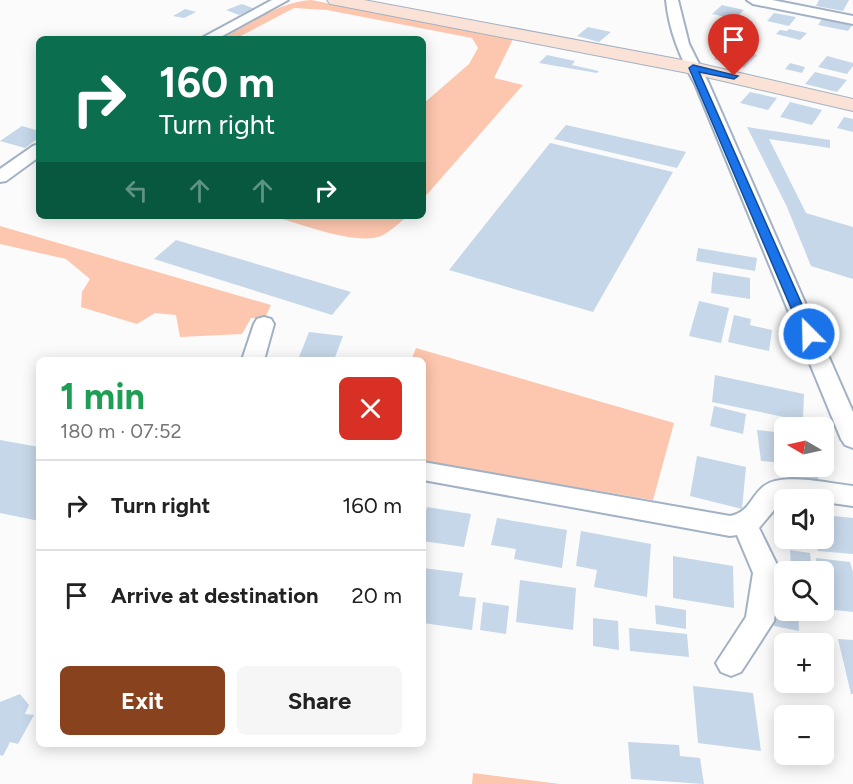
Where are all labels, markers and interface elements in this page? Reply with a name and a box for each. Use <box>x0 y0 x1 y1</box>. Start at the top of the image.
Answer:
pin <box>708 14 759 76</box>
icon: arrive <box>717 23 750 56</box>
text: 160 m <box>159 57 275 108</box>
icon: right <box>60 60 138 138</box>
text: Turn right <box>159 108 275 141</box>
icon: left <box>120 174 153 207</box>
icon: ahead <box>183 174 216 207</box>
icon: ahead <box>246 174 279 207</box>
icon: right <box>309 174 342 207</box>
position arrow <box>777 302 841 366</box>
text: 1 min <box>60 375 145 418</box>
button: close <box>339 377 402 440</box>
north arrow <box>774 417 834 477</box>
map controls <box>774 417 834 765</box>
text: 180 m · 07:52 <box>60 419 182 443</box>
icon: right <box>60 489 93 522</box>
button: sound <box>774 489 834 549</box>
text: Turn right <box>111 492 210 519</box>
text: 160 m <box>342 492 402 519</box>
button: search <box>774 561 834 621</box>
icon: arrive <box>60 579 93 612</box>
text: Arrive at destination <box>111 582 319 609</box>
text: 20 m <box>351 582 402 609</box>
button: + <box>774 633 834 693</box>
button: Exit <box>60 666 225 735</box>
button: Share <box>237 666 402 735</box>
button: − <box>774 705 834 765</box>

